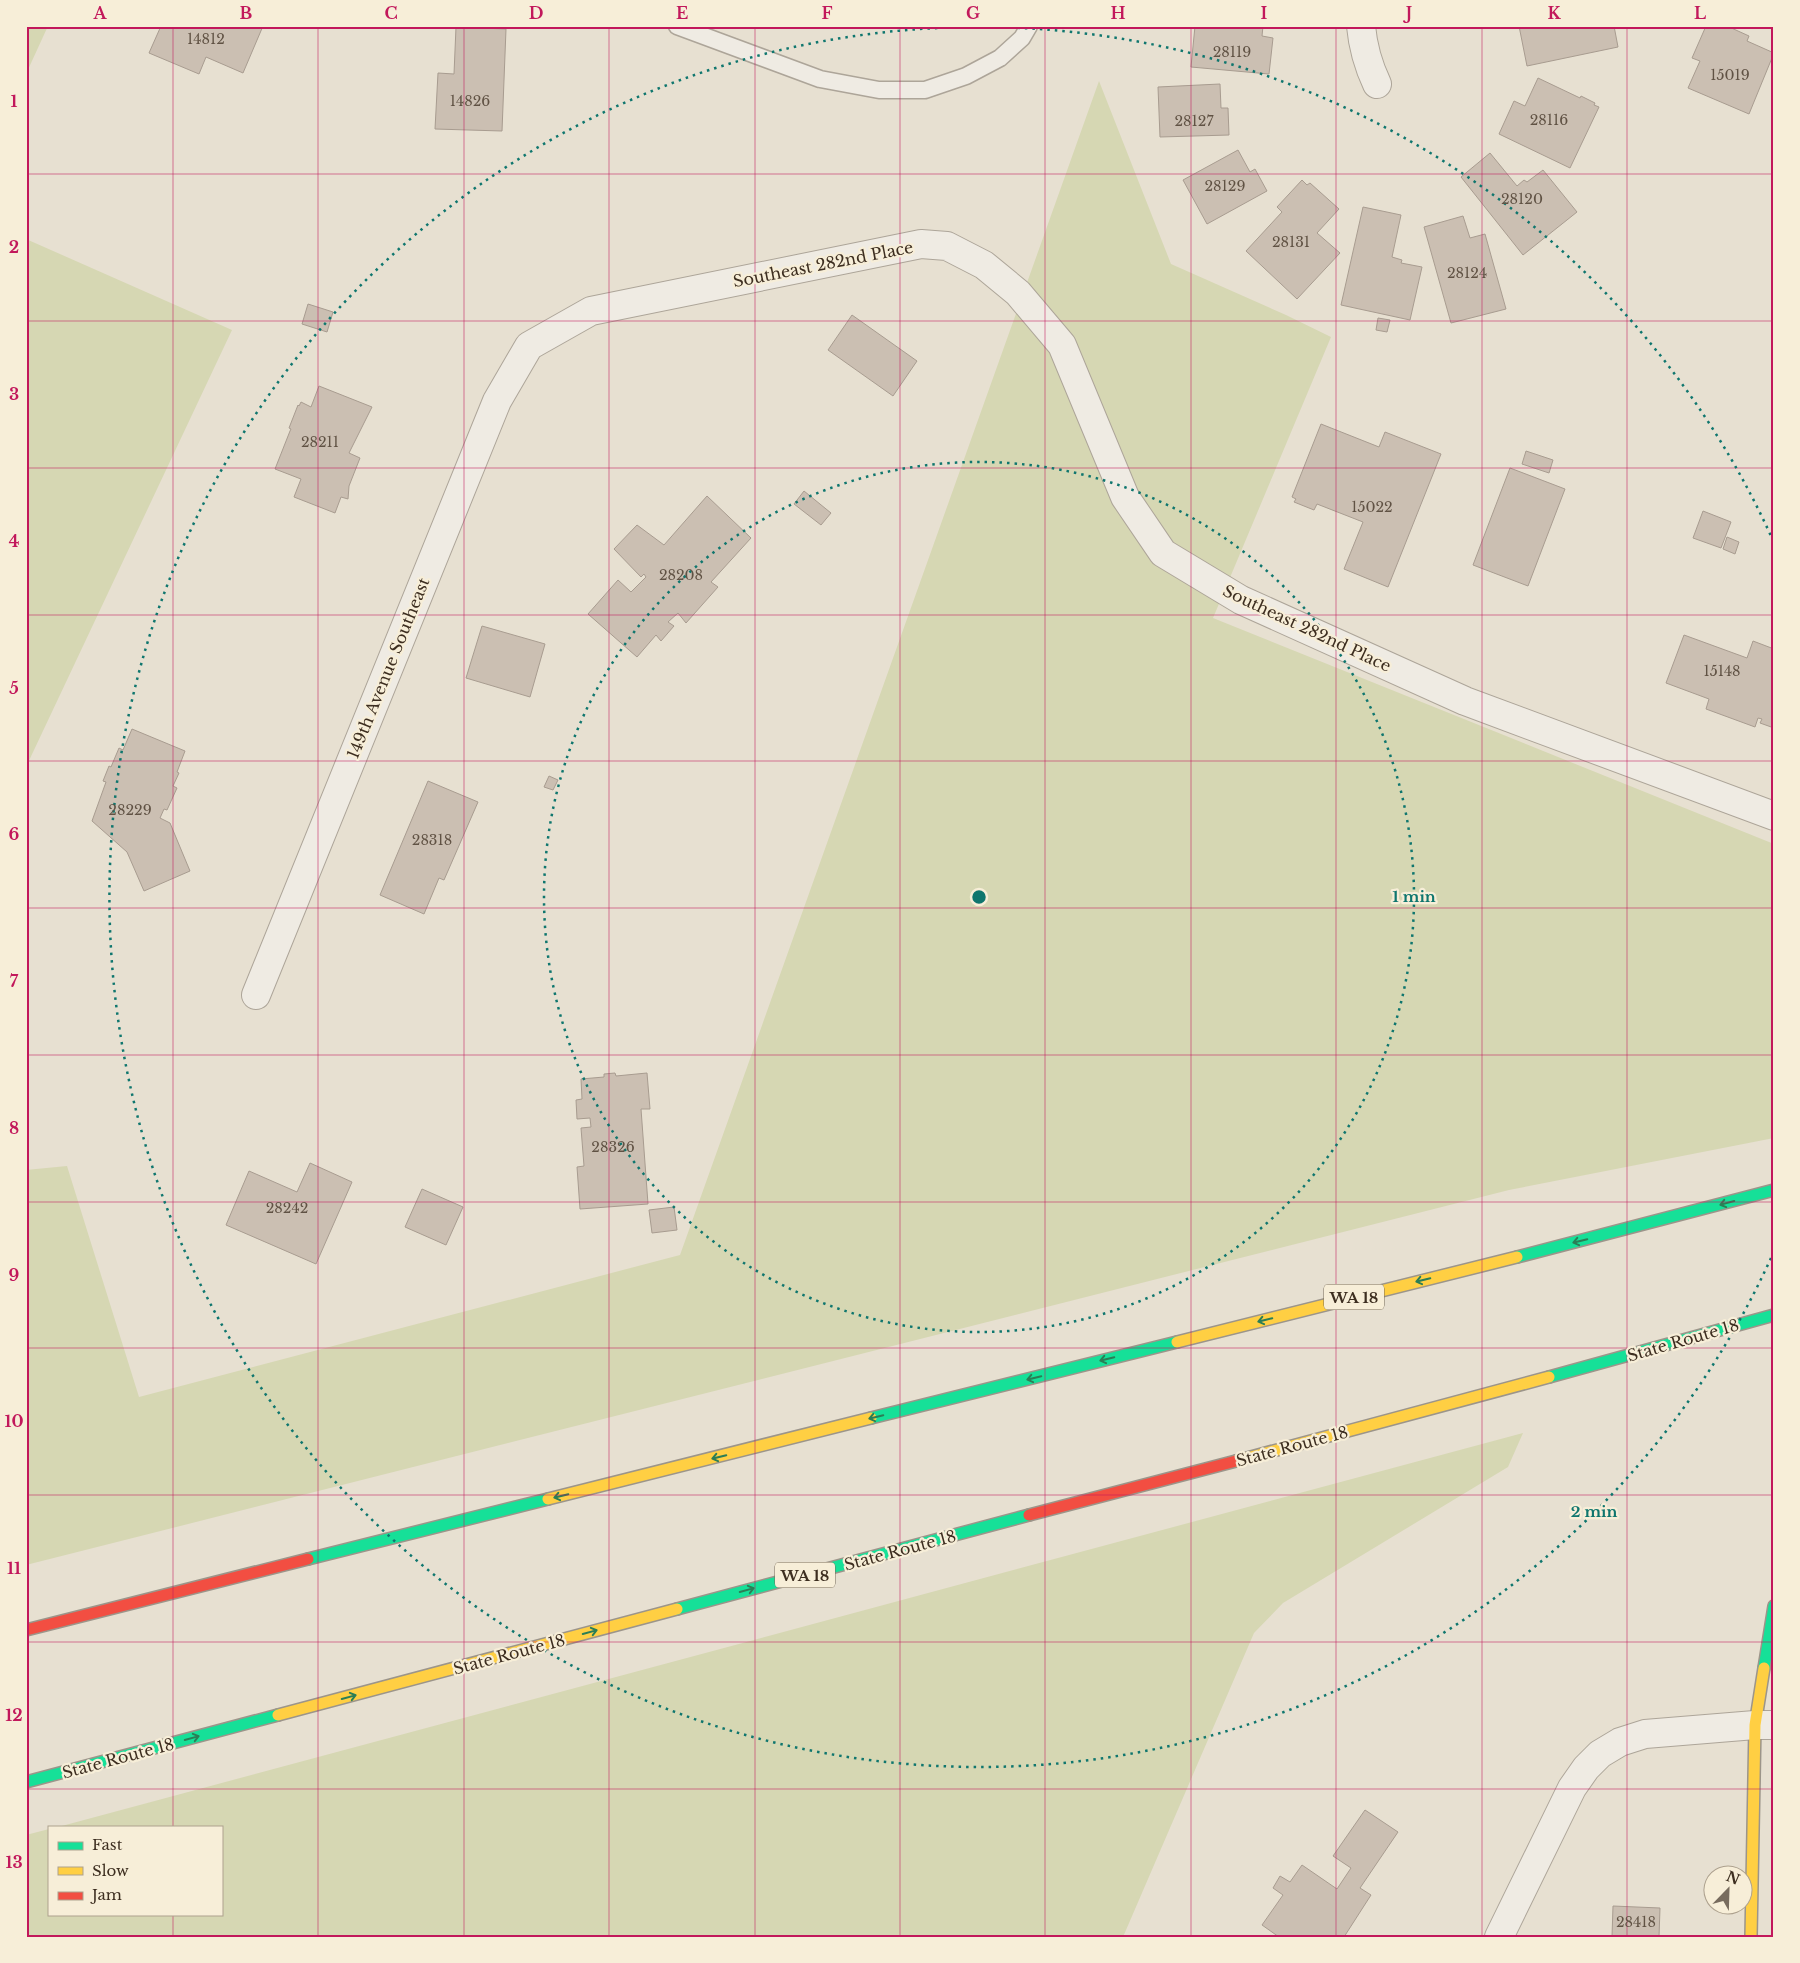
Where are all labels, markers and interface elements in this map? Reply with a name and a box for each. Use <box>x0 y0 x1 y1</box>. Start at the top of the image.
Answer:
text: A <box>93 3 108 23</box>
text: B <box>240 3 253 23</box>
text: C <box>384 3 398 23</box>
text: D <box>529 3 543 23</box>
text: E <box>676 3 688 23</box>
text: F <box>821 3 833 23</box>
text: G <box>966 3 980 23</box>
text: H <box>1110 3 1126 23</box>
text: I <box>1261 3 1268 23</box>
text: J <box>1403 3 1412 23</box>
text: K <box>1547 3 1561 23</box>
text: L <box>1694 3 1706 23</box>
house number: 14812 <box>187 30 225 48</box>
house number: 28119 <box>1213 43 1251 61</box>
house number: 15019 <box>1710 66 1750 84</box>
text: 1 <box>11 91 18 111</box>
house number: 14826 <box>450 92 490 110</box>
house number: 28116 <box>1530 111 1568 129</box>
house number: 28127 <box>1174 112 1214 130</box>
house number: 28129 <box>1205 177 1245 195</box>
house number: 28120 <box>1501 190 1543 208</box>
house number: 28131 <box>1272 233 1310 251</box>
text: 2 <box>9 237 19 257</box>
street label: Southeast 282nd Place <box>731 237 915 291</box>
house number: 28124 <box>1447 264 1487 282</box>
text: 3 <box>9 384 19 404</box>
house number: 28211 <box>301 433 339 451</box>
house number: 15022 <box>1351 498 1393 516</box>
text: 4 <box>9 531 19 551</box>
house number: 28208 <box>659 566 703 584</box>
street label: 149th Avenue Southeast <box>343 575 433 761</box>
street label: Southeast 282nd Place <box>1220 580 1394 676</box>
house number: 15148 <box>1703 662 1741 680</box>
text: 5 <box>9 678 19 698</box>
house number: 28229 <box>108 801 152 819</box>
text: 6 <box>9 824 20 844</box>
house number: 28318 <box>412 831 452 849</box>
text: 1 min <box>1392 887 1436 906</box>
centre of rings <box>970 888 988 906</box>
text: 7 <box>10 971 19 991</box>
text: 8 <box>9 1118 19 1138</box>
house number: 28326 <box>591 1138 635 1156</box>
one-way arrow <box>1719 1198 1735 1208</box>
house number: 28242 <box>266 1199 308 1217</box>
one-way arrow <box>1573 1237 1589 1246</box>
text: 9 <box>9 1265 20 1285</box>
one-way arrow <box>1415 1276 1431 1285</box>
road number: WA 18 <box>1324 1284 1384 1310</box>
street label: State Route 18 <box>1625 1315 1741 1365</box>
one-way arrow <box>1258 1316 1274 1325</box>
one-way arrow <box>1100 1355 1116 1364</box>
one-way arrow <box>1027 1374 1043 1383</box>
text: 10 <box>4 1411 24 1431</box>
one-way arrow <box>869 1413 885 1422</box>
street label: State Route 18 <box>1234 1421 1350 1471</box>
one-way arrow <box>711 1452 727 1462</box>
one-way arrow <box>554 1492 570 1501</box>
text: 2 min <box>1571 1502 1617 1521</box>
street label: State Route 18 <box>842 1525 958 1575</box>
text: 11 <box>7 1558 21 1578</box>
road number: WA 18 <box>775 1562 835 1588</box>
one-way arrow <box>739 1585 755 1595</box>
one-way arrow <box>582 1627 598 1637</box>
street label: State Route 18 <box>451 1629 567 1679</box>
one-way arrow <box>340 1691 356 1701</box>
text: 12 <box>5 1705 23 1725</box>
street label: State Route 18 <box>60 1733 176 1783</box>
one-way arrow <box>183 1733 199 1743</box>
legend <box>48 1826 222 1916</box>
text: Fast <box>92 1835 123 1854</box>
text: 13 <box>5 1852 23 1872</box>
text: Slow <box>92 1861 129 1880</box>
north arrow <box>1702 1866 1752 1916</box>
text: N <box>1724 1867 1743 1889</box>
text: Jam <box>90 1885 122 1904</box>
house number: 28418 <box>1616 1913 1656 1931</box>

